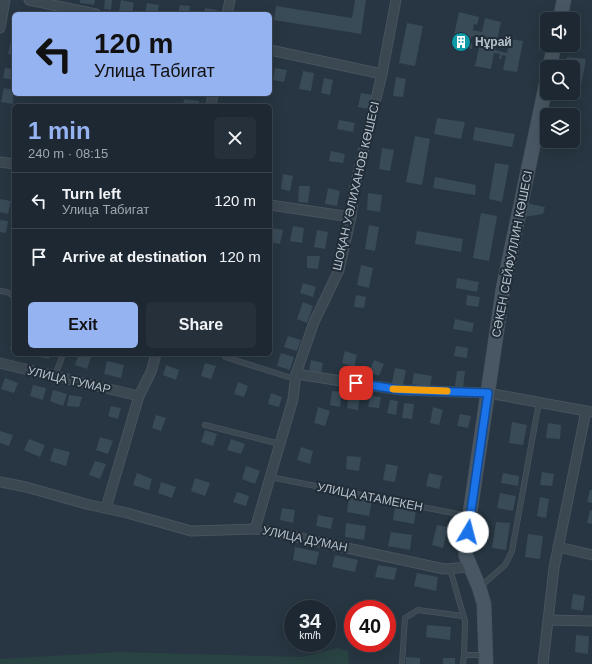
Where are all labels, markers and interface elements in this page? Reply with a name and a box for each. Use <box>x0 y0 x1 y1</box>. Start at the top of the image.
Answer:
map controls <box>540 12 580 148</box>
button: sound <box>540 12 580 52</box>
icon: left <box>28 28 80 80</box>
text: 120 m <box>94 28 173 59</box>
building icon: Нұрай <box>450 31 472 53</box>
place label: Нұрай <box>475 35 512 49</box>
button: search <box>540 60 580 100</box>
text: Улица Табигат <box>94 61 215 81</box>
street label: ШОҚАН УӘЛИХАНОВ КӨШЕСІ <box>330 100 382 272</box>
button: layers <box>540 108 580 148</box>
text: 1 min <box>28 117 91 144</box>
button: close <box>214 117 256 159</box>
text: 240 m · 08:15 <box>28 146 108 161</box>
street label: СӘКЕН СЕЙФУЛЛИН КӨШЕСІ <box>488 169 535 339</box>
text: Turn left <box>62 185 121 202</box>
icon: left <box>28 190 50 212</box>
text: 120 m <box>214 192 256 209</box>
text: Улица Табигат <box>62 202 149 217</box>
icon: arrive <box>28 246 50 268</box>
text: Arrive at destination <box>62 248 207 265</box>
text: 120 m <box>219 248 261 265</box>
button: Exit <box>28 302 138 348</box>
button: Share <box>146 302 256 348</box>
street label: УЛИЦА ТУМАР <box>26 364 112 396</box>
pin <box>339 366 373 400</box>
icon: arrive <box>345 372 367 394</box>
street label: УЛИЦА АТАМЕКЕН <box>316 480 424 514</box>
position arrow <box>447 511 489 553</box>
street label: УЛИЦА ДУМАН <box>261 523 349 555</box>
speed limit sign: 40 <box>344 600 396 652</box>
text: 34 <box>299 610 321 632</box>
text: km/h <box>299 630 321 641</box>

